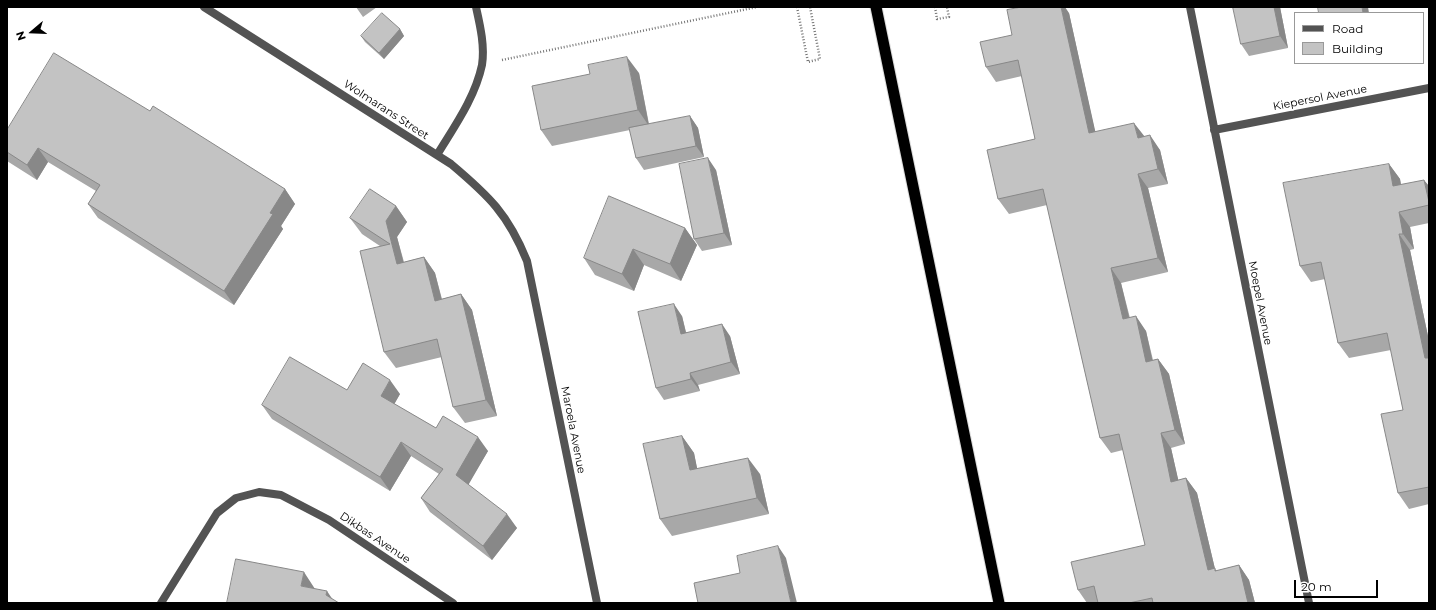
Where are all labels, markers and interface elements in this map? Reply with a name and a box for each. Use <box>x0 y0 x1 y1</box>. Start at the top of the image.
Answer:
north arrow <box>12 12 52 52</box>
legend <box>1294 12 1424 64</box>
text: Road <box>1332 21 1363 36</box>
text: N <box>13 29 29 42</box>
text: Building <box>1332 41 1383 56</box>
street label: Wolmarans Street <box>341 77 431 143</box>
street label: Kiepersol Avenue <box>1272 82 1368 114</box>
street label: Moepel Avenue <box>1245 260 1275 346</box>
street label: Maroela Avenue <box>558 385 588 475</box>
street label: Dikbas Avenue <box>337 510 413 566</box>
scale bar <box>1296 572 1380 598</box>
text: 20 m <box>1301 579 1332 594</box>

